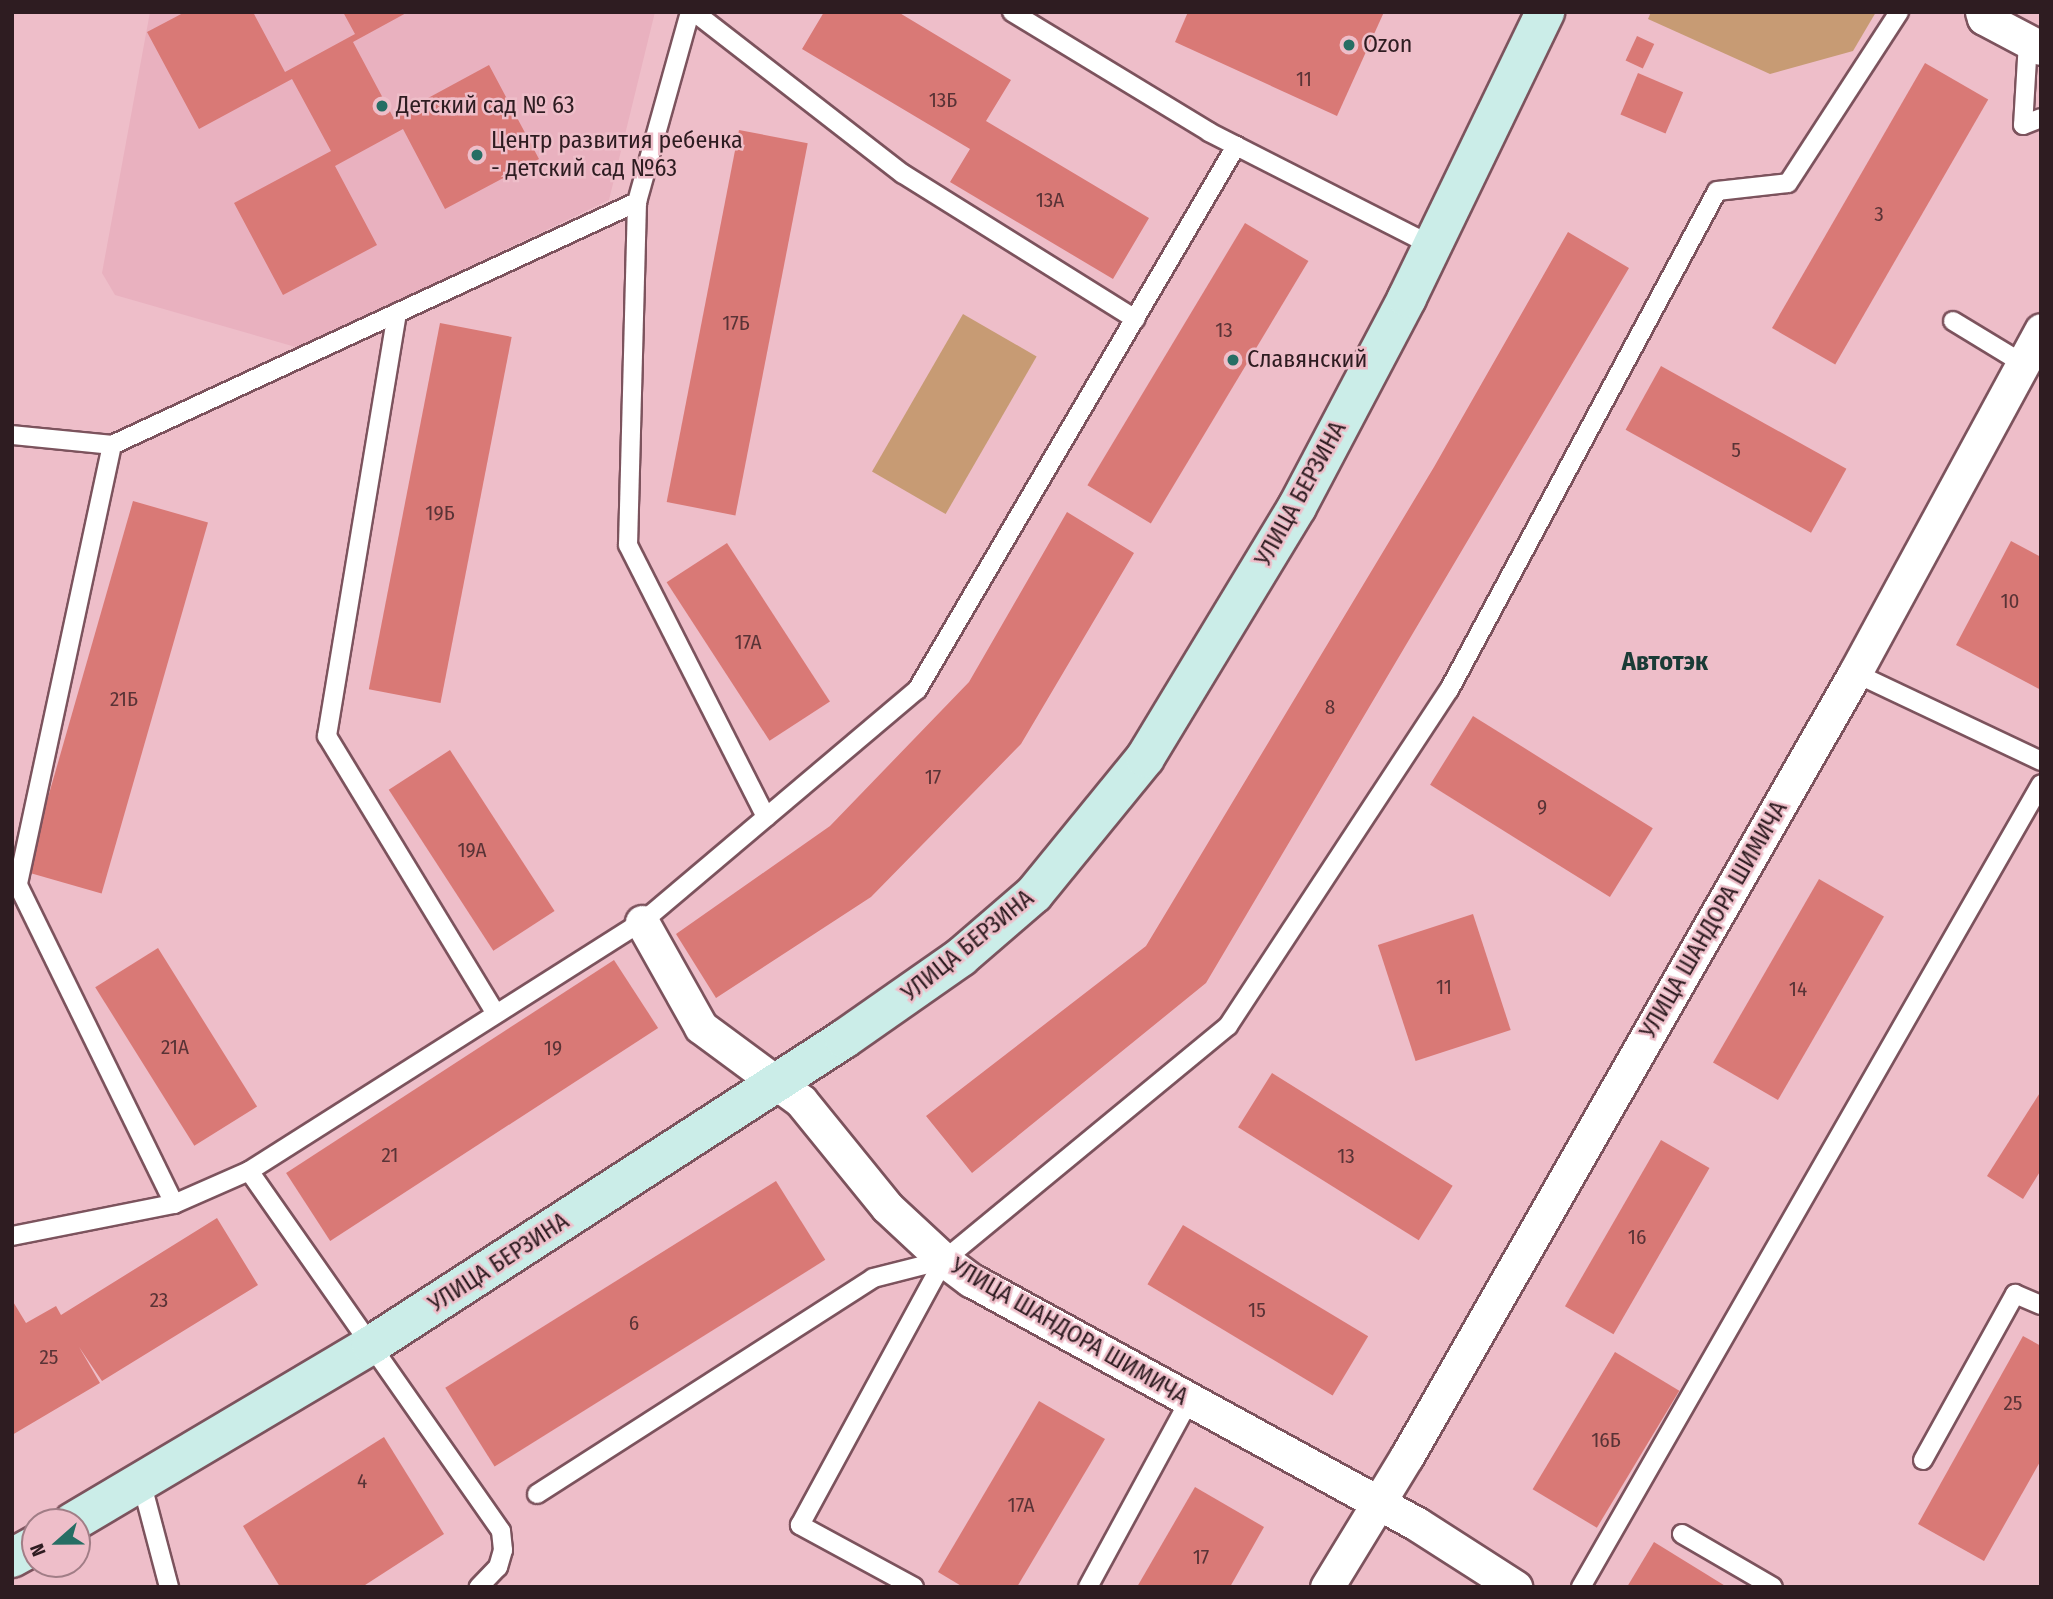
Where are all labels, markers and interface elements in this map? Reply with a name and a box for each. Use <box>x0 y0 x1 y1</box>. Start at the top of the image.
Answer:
place label: Ozon <box>1363 31 1412 59</box>
marker: Ozon <box>1341 37 1357 53</box>
house number: 11 <box>1296 66 1312 92</box>
house number: 13Б <box>929 87 957 113</box>
place label: Детский сад № 63 <box>396 92 575 120</box>
marker: Детский сад № 63 <box>374 98 390 114</box>
place label: Центр развития ребенка - детский сад №63 <box>491 127 743 183</box>
marker: Центр развития ребенка - детский сад №63 <box>469 147 485 163</box>
house number: 13А <box>1036 187 1064 213</box>
house number: 3 <box>1874 201 1884 227</box>
house number: 17Б <box>722 310 750 336</box>
house number: 13 <box>1215 317 1233 343</box>
place label: Славянский <box>1247 346 1367 374</box>
marker: Славянский <box>1225 352 1241 368</box>
street label: УЛИЦА БЕРЗИНА <box>1249 417 1353 571</box>
house number: 5 <box>1731 437 1741 463</box>
house number: 19Б <box>425 500 455 526</box>
house number: 10 <box>2000 588 2020 614</box>
house number: 17А <box>734 629 762 655</box>
district label: Автотэк <box>1622 646 1708 678</box>
house number: 21Б <box>110 686 138 712</box>
house number: 8 <box>1325 694 1335 720</box>
house number: 17 <box>925 764 941 790</box>
house number: 9 <box>1537 794 1547 820</box>
street label: УЛИЦА ШАНДОРА ШИМИЧА <box>1634 796 1794 1044</box>
house number: 19А <box>457 837 487 863</box>
street label: УЛИЦА БЕРЗИНА <box>896 884 1040 1008</box>
house number: 11 <box>1436 974 1452 1000</box>
house number: 14 <box>1789 976 1807 1002</box>
house number: 21А <box>161 1034 189 1060</box>
house number: 19 <box>544 1035 562 1061</box>
house number: 21 <box>382 1142 398 1168</box>
house number: 13 <box>1337 1143 1355 1169</box>
street label: УЛИЦА БЕРЗИНА <box>424 1207 574 1319</box>
house number: 16 <box>1628 1224 1646 1250</box>
street label: УЛИЦА ШАНДОРА ШИМИЧА <box>945 1252 1193 1412</box>
house number: 23 <box>150 1287 168 1313</box>
house number: 15 <box>1248 1297 1266 1323</box>
house number: 6 <box>629 1310 639 1336</box>
house number: 25 <box>40 1344 58 1370</box>
house number: 25 <box>2004 1390 2022 1416</box>
house number: 16Б <box>1591 1427 1621 1453</box>
house number: 4 <box>357 1468 367 1494</box>
house number: 17А <box>1007 1492 1035 1518</box>
north arrow <box>21 1508 91 1578</box>
text: N <box>25 1541 51 1559</box>
house number: 17 <box>1193 1544 1209 1570</box>

